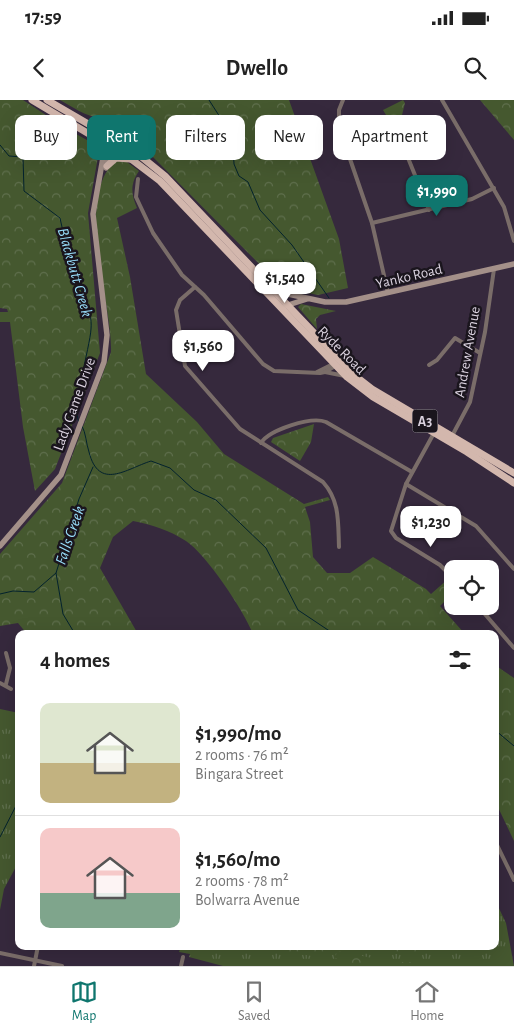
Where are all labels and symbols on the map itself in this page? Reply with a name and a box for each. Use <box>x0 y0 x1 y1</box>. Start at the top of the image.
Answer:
pin: $1,990 <box>396 174 478 217</box>
water label: Blackbutt Creek <box>55 226 95 319</box>
pin: $1,540 <box>244 262 326 304</box>
street label: Yanko Road <box>374 262 444 291</box>
street label: Andrew Avenue <box>452 305 483 399</box>
street label: Ryde Road <box>315 323 369 377</box>
pin: $1,560 <box>162 330 244 372</box>
street label: Lady Game Drive <box>51 355 98 453</box>
road number: A3 <box>412 410 438 432</box>
water label: Falls Creek <box>52 504 87 567</box>
pin: $1,230 <box>390 506 472 548</box>

